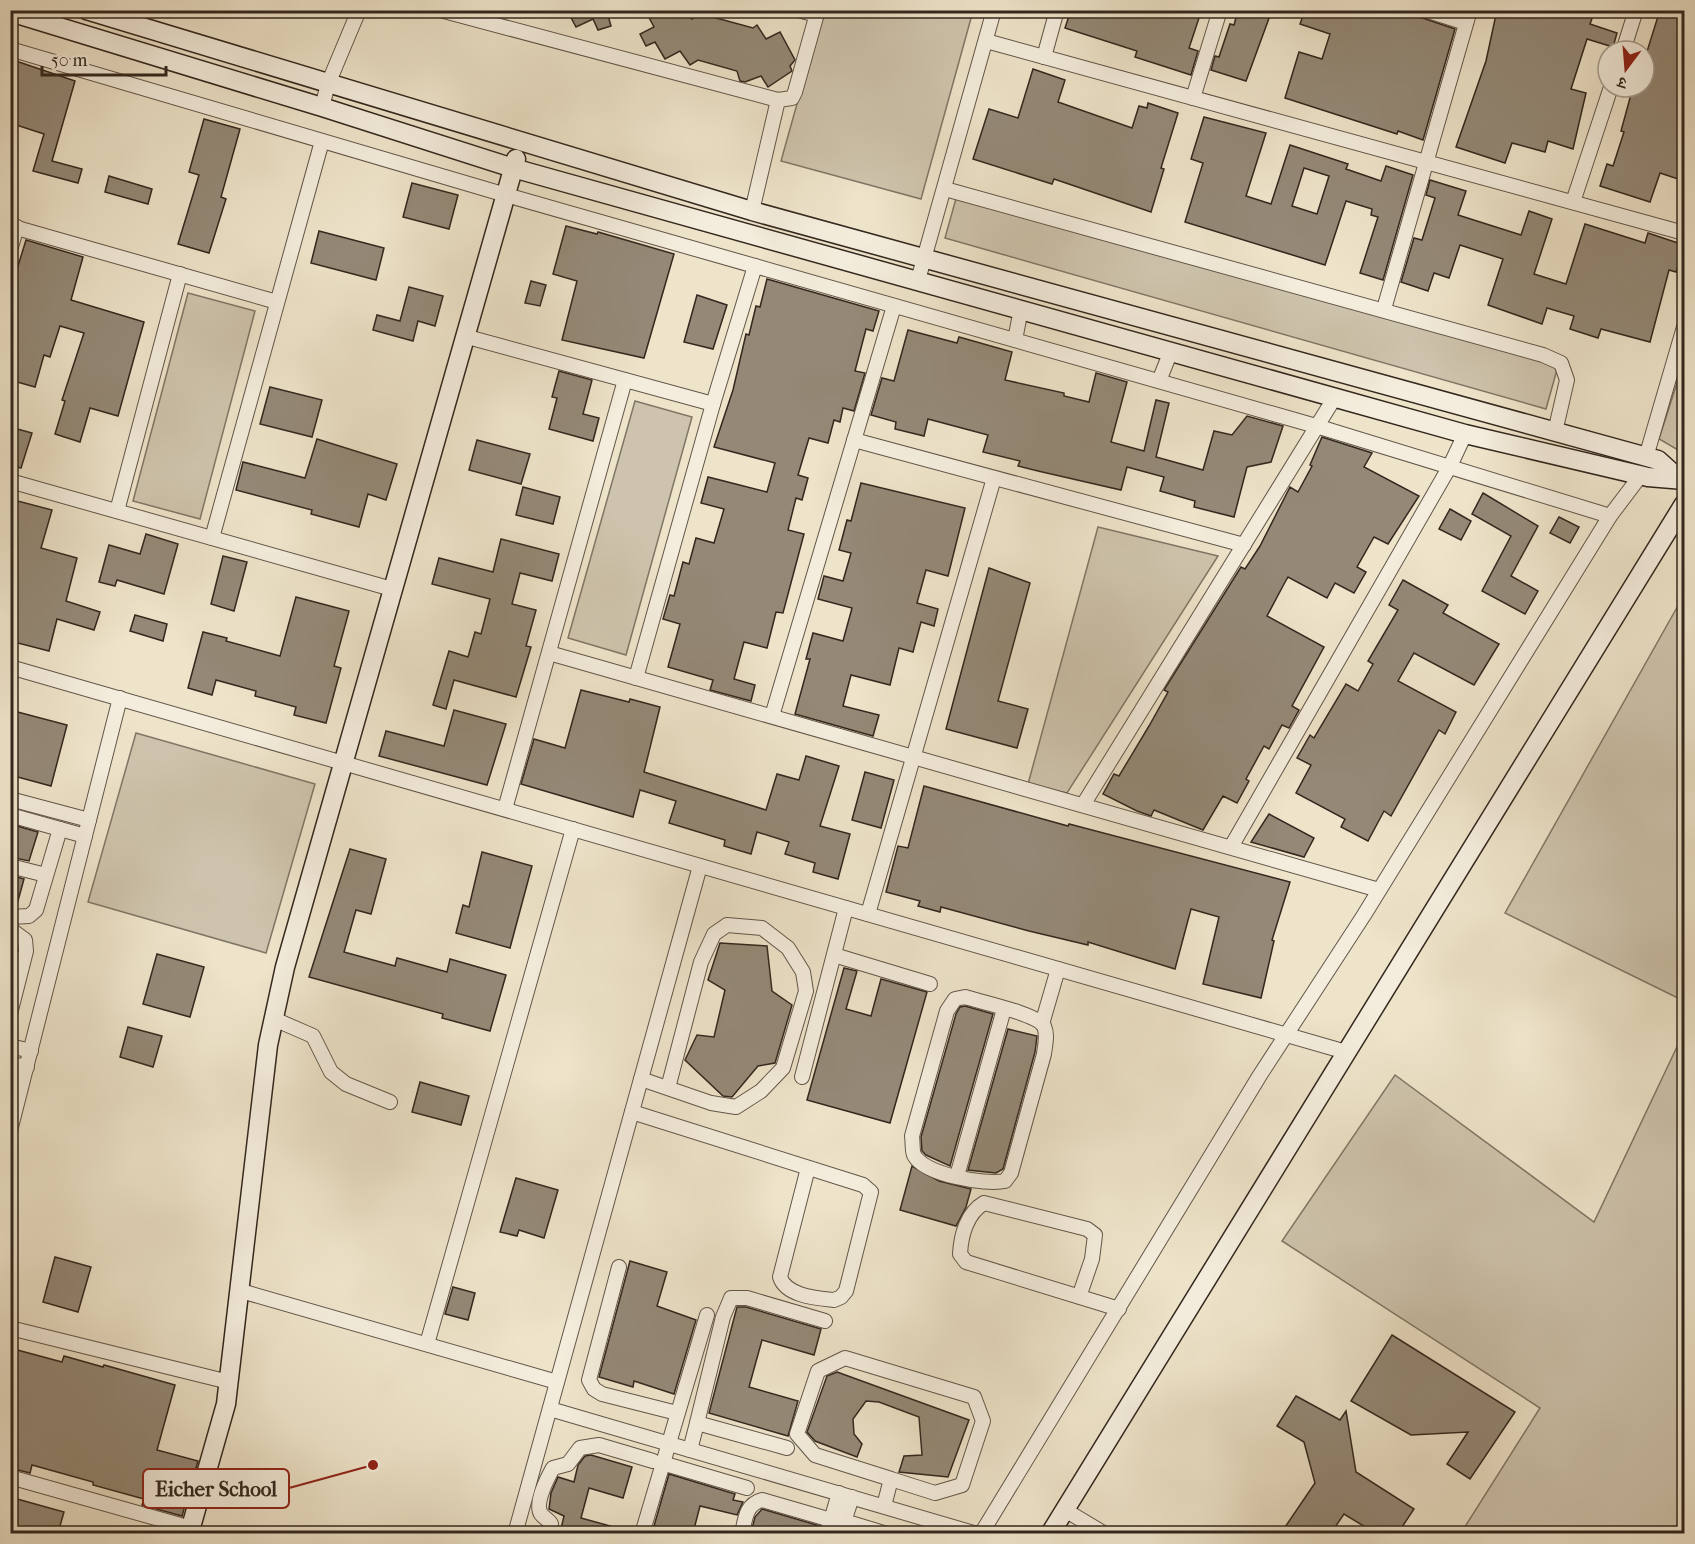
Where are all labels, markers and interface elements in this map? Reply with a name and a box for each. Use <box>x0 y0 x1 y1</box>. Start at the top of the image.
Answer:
scale bar <box>42 39 166 77</box>
north arrow <box>1596 39 1656 99</box>
text: 50 m <box>51 50 88 71</box>
text: उ <box>1614 72 1630 93</box>
callout: Eicher School <box>143 1469 289 1508</box>
text: Eicher School <box>155 1477 277 1501</box>

